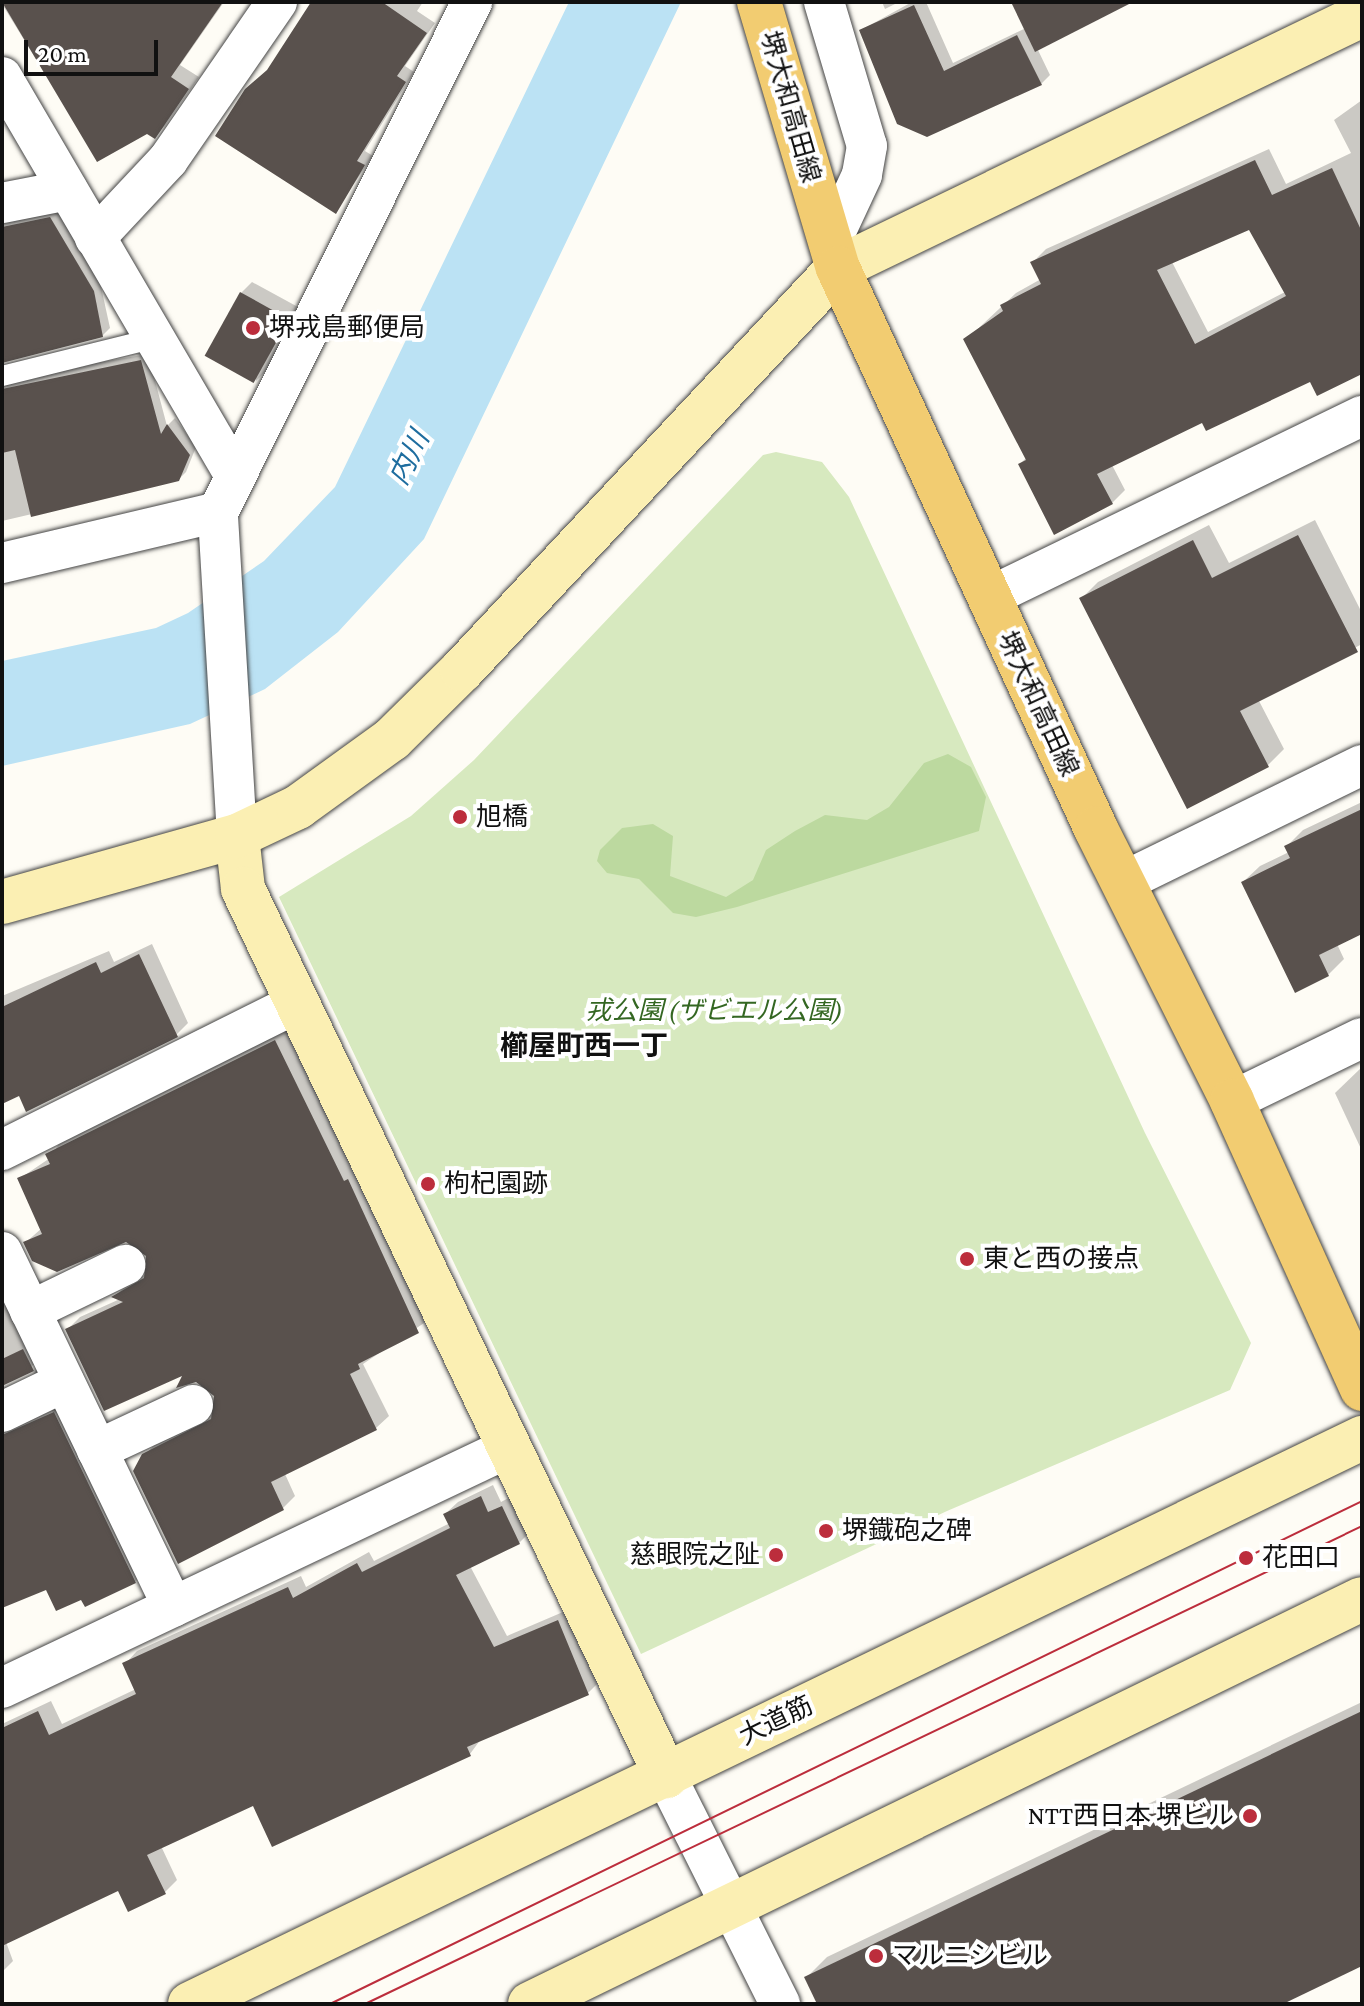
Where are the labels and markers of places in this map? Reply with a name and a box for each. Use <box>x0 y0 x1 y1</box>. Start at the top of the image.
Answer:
place label: 堺戎島郵便局 <box>269 312 425 344</box>
marker: 堺戎島郵便局 <box>244 319 262 337</box>
place label: 旭橋 <box>476 801 528 833</box>
marker: 旭橋 <box>451 808 469 826</box>
place label: 枸杞園跡 <box>444 1168 548 1200</box>
marker: 枸杞園跡 <box>419 1175 437 1193</box>
place label: 東と西の接点 <box>983 1243 1139 1275</box>
marker: 東と西の接点 <box>958 1250 976 1268</box>
place label: 堺鐡砲之碑 <box>842 1515 972 1547</box>
marker: 堺鐡砲之碑 <box>817 1522 835 1540</box>
place label: 慈眼院之阯 <box>630 1539 760 1571</box>
place label: 花田口 <box>1262 1542 1340 1574</box>
marker: 慈眼院之阯 <box>767 1546 785 1564</box>
marker: 花田口 <box>1237 1549 1255 1567</box>
place label: NTT西日本 堺ビル <box>1028 1800 1234 1832</box>
marker: NTT西日本 堺ビル <box>1241 1807 1259 1825</box>
place label: マルニシビル <box>892 1940 1048 1972</box>
marker: マルニシビル <box>867 1947 885 1965</box>

